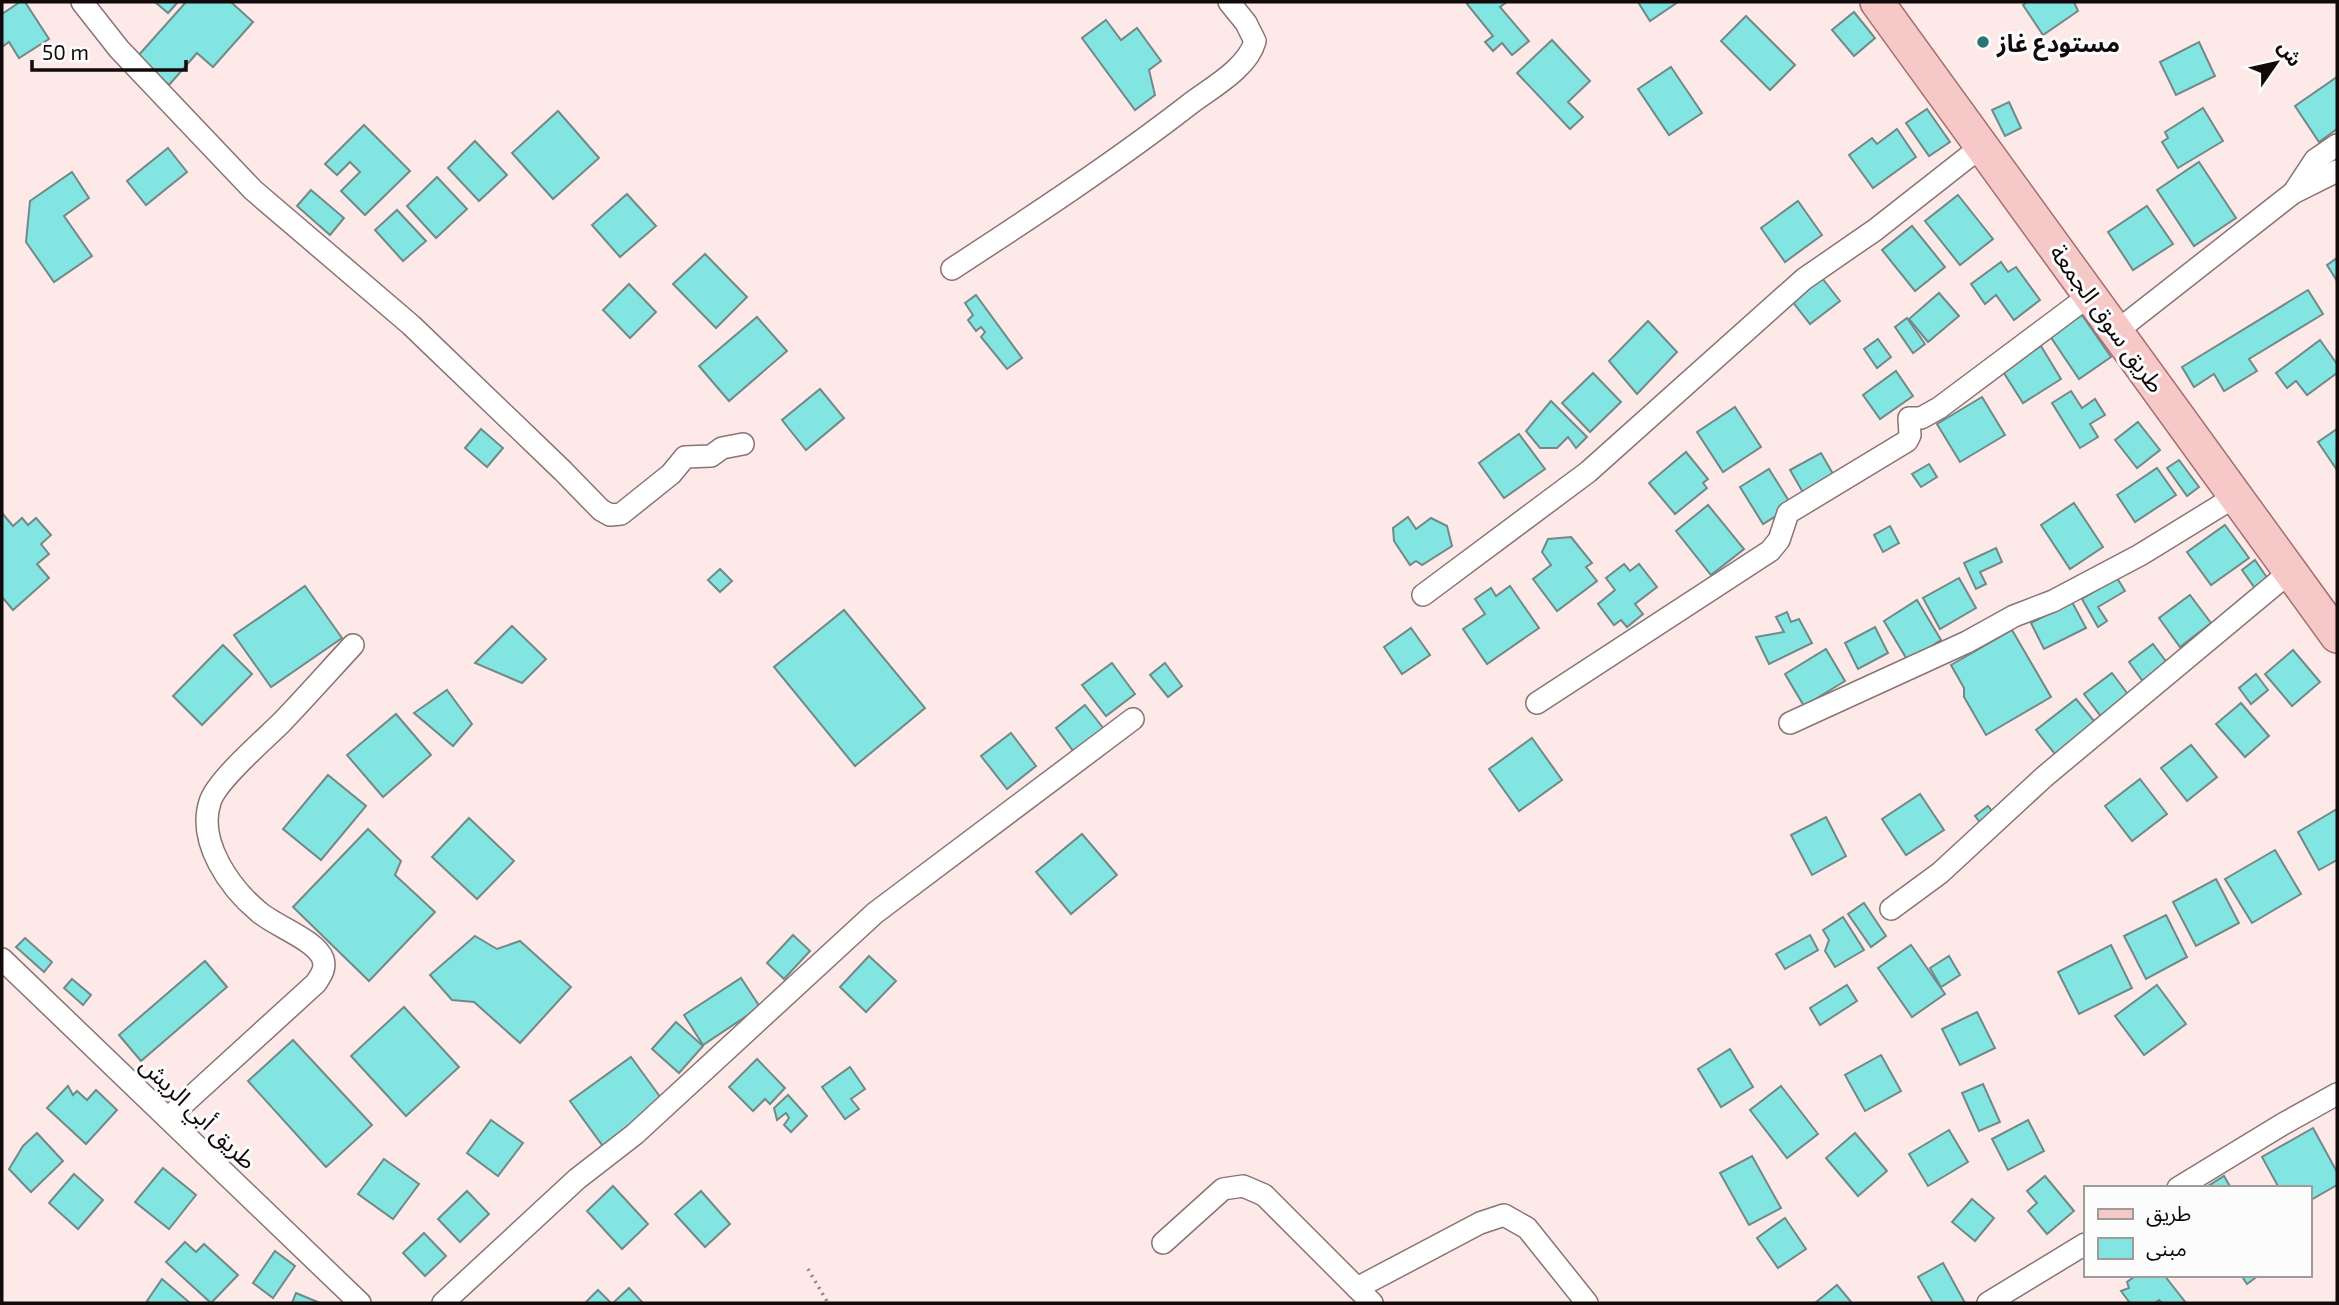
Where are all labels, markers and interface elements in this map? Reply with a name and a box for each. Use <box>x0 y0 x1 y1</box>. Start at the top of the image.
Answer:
scale bar <box>32 28 186 72</box>
place label: مستودع غاز <box>1996 28 2120 61</box>
north arrow <box>2241 28 2311 98</box>
marker: مستودع غاز <box>1975 34 1991 50</box>
text: ش <box>2274 36 2307 70</box>
text: 50 m <box>42 39 89 64</box>
street label: طريق سوق الجمعة <box>2043 238 2172 399</box>
street label: طريق أبي الريش <box>131 1049 263 1179</box>
legend <box>2084 1186 2311 1277</box>
text: طريق <box>2146 1200 2191 1227</box>
text: مبنى <box>2146 1235 2187 1261</box>

